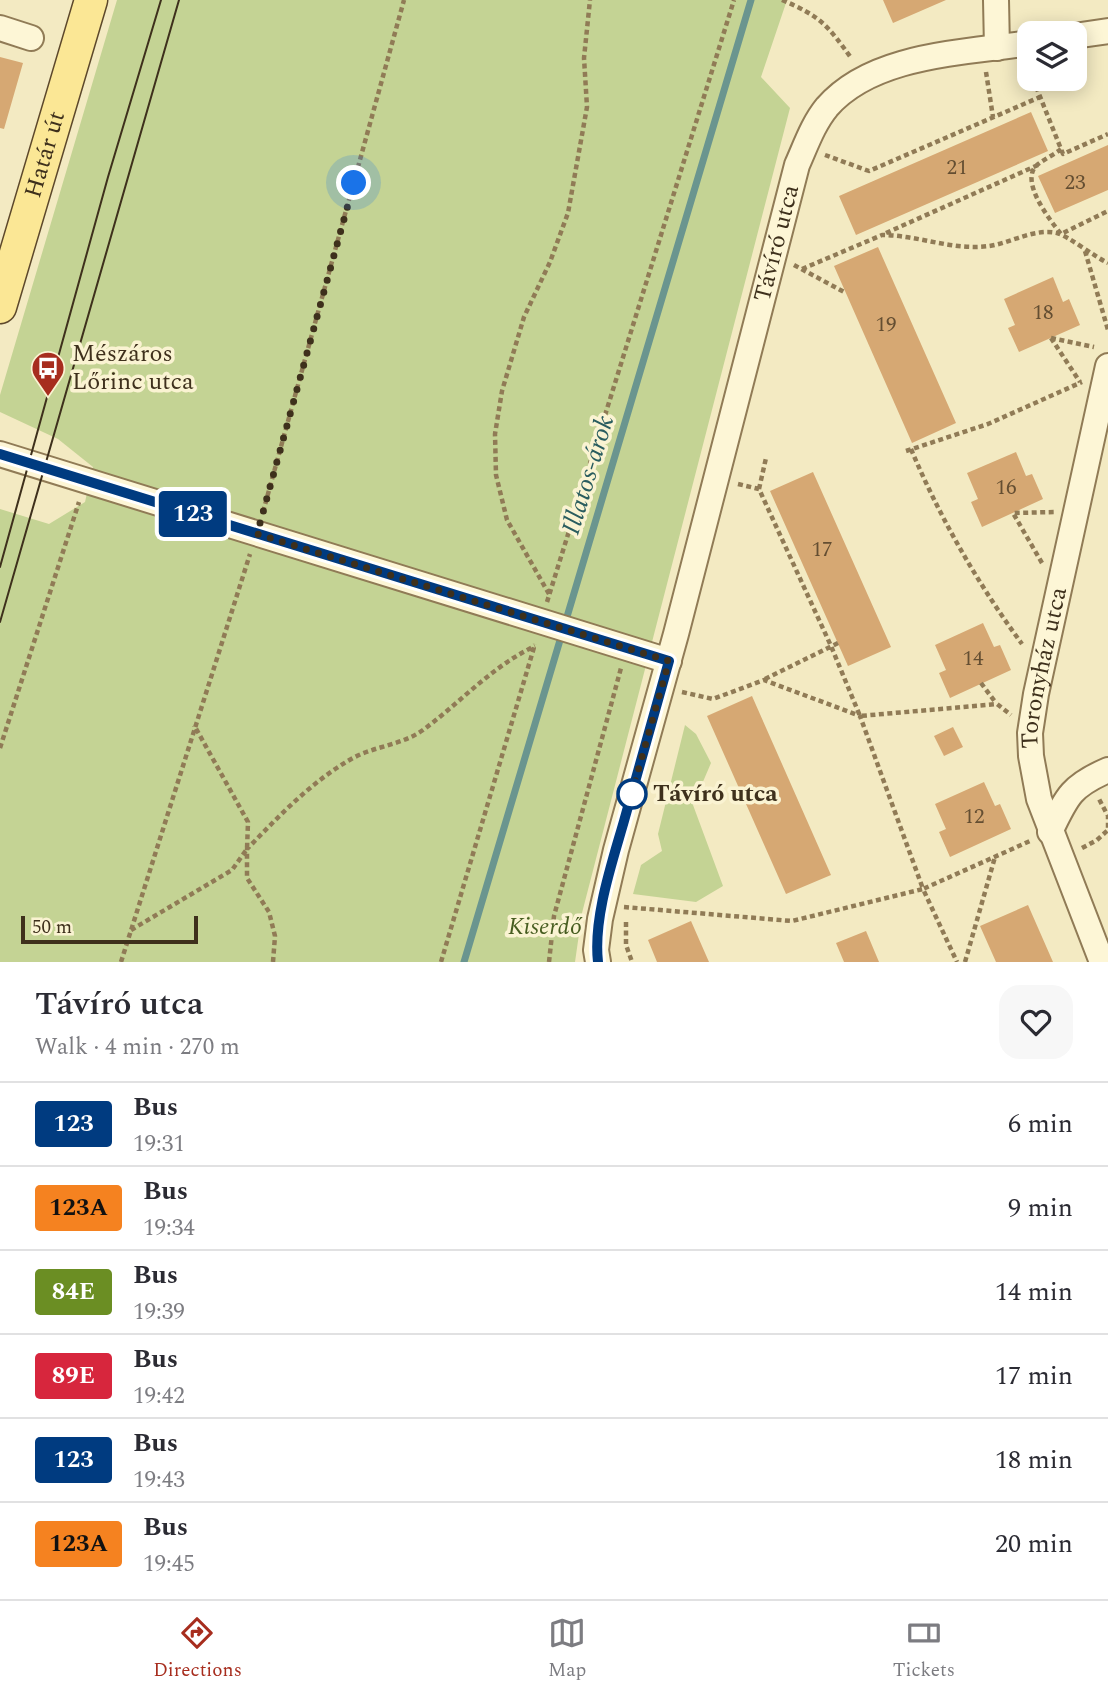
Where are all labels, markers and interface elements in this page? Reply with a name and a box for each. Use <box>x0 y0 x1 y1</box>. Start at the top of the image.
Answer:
map controls <box>1017 21 1087 91</box>
button: layers <box>1017 21 1087 91</box>
street label: Határ út <box>15 107 75 202</box>
house number: 21 <box>947 152 968 184</box>
your location <box>336 165 371 200</box>
house number: 23 <box>1065 167 1086 199</box>
street label: Távíró utca <box>744 181 809 306</box>
house number: 18 <box>1033 297 1054 329</box>
house number: 19 <box>876 309 897 341</box>
place label: Mészáros Lőrinc utca <box>72 336 194 400</box>
bus stop icon: Mészáros Lőrinc utca <box>29 349 67 398</box>
water label: Illatos-árok <box>551 410 625 540</box>
house number: 16 <box>996 472 1017 504</box>
line badge: 123 <box>153 491 233 537</box>
text: 123 <box>173 496 213 532</box>
house number: 17 <box>812 534 833 566</box>
street label: Toronyház utca <box>1012 583 1077 749</box>
house number: 14 <box>963 643 984 675</box>
place label: Távíró utca <box>653 776 778 812</box>
marker: Távíró utca <box>617 779 647 809</box>
house number: 12 <box>964 801 985 833</box>
park label: Kiserdő <box>508 909 583 945</box>
scale bar <box>21 913 198 945</box>
text: 50 m <box>32 913 72 942</box>
text: Távíró utca <box>35 979 204 1029</box>
button: heart <box>999 985 1073 1059</box>
text: Walk · 4 min · 270 m <box>35 1030 240 1065</box>
text: Bus <box>133 1087 178 1127</box>
text: 6 min <box>1008 1104 1073 1144</box>
text: 123 <box>53 1106 94 1142</box>
text: 19:31 <box>133 1127 185 1162</box>
text: Bus <box>143 1171 188 1211</box>
text: 9 min <box>1008 1188 1073 1228</box>
text: 123A <box>49 1190 108 1226</box>
text: 19:34 <box>143 1211 195 1246</box>
text: Bus <box>133 1255 178 1295</box>
text: 14 min <box>995 1272 1073 1312</box>
text: 84E <box>52 1274 95 1310</box>
text: 19:39 <box>133 1295 185 1330</box>
text: Bus <box>133 1339 178 1379</box>
text: 17 min <box>995 1356 1073 1396</box>
text: 89E <box>52 1358 95 1394</box>
text: 19:42 <box>133 1379 185 1414</box>
text: Bus <box>133 1423 178 1463</box>
text: 18 min <box>995 1440 1073 1480</box>
text: 123 <box>53 1442 94 1478</box>
text: 19:43 <box>133 1463 185 1498</box>
text: Bus <box>143 1507 188 1547</box>
text: 20 min <box>995 1524 1073 1564</box>
text: 123A <box>49 1526 108 1562</box>
text: 19:45 <box>143 1547 195 1582</box>
tab: Directions <box>153 1614 242 1685</box>
tab: Map <box>548 1614 586 1685</box>
tab: Tickets <box>893 1614 955 1685</box>

